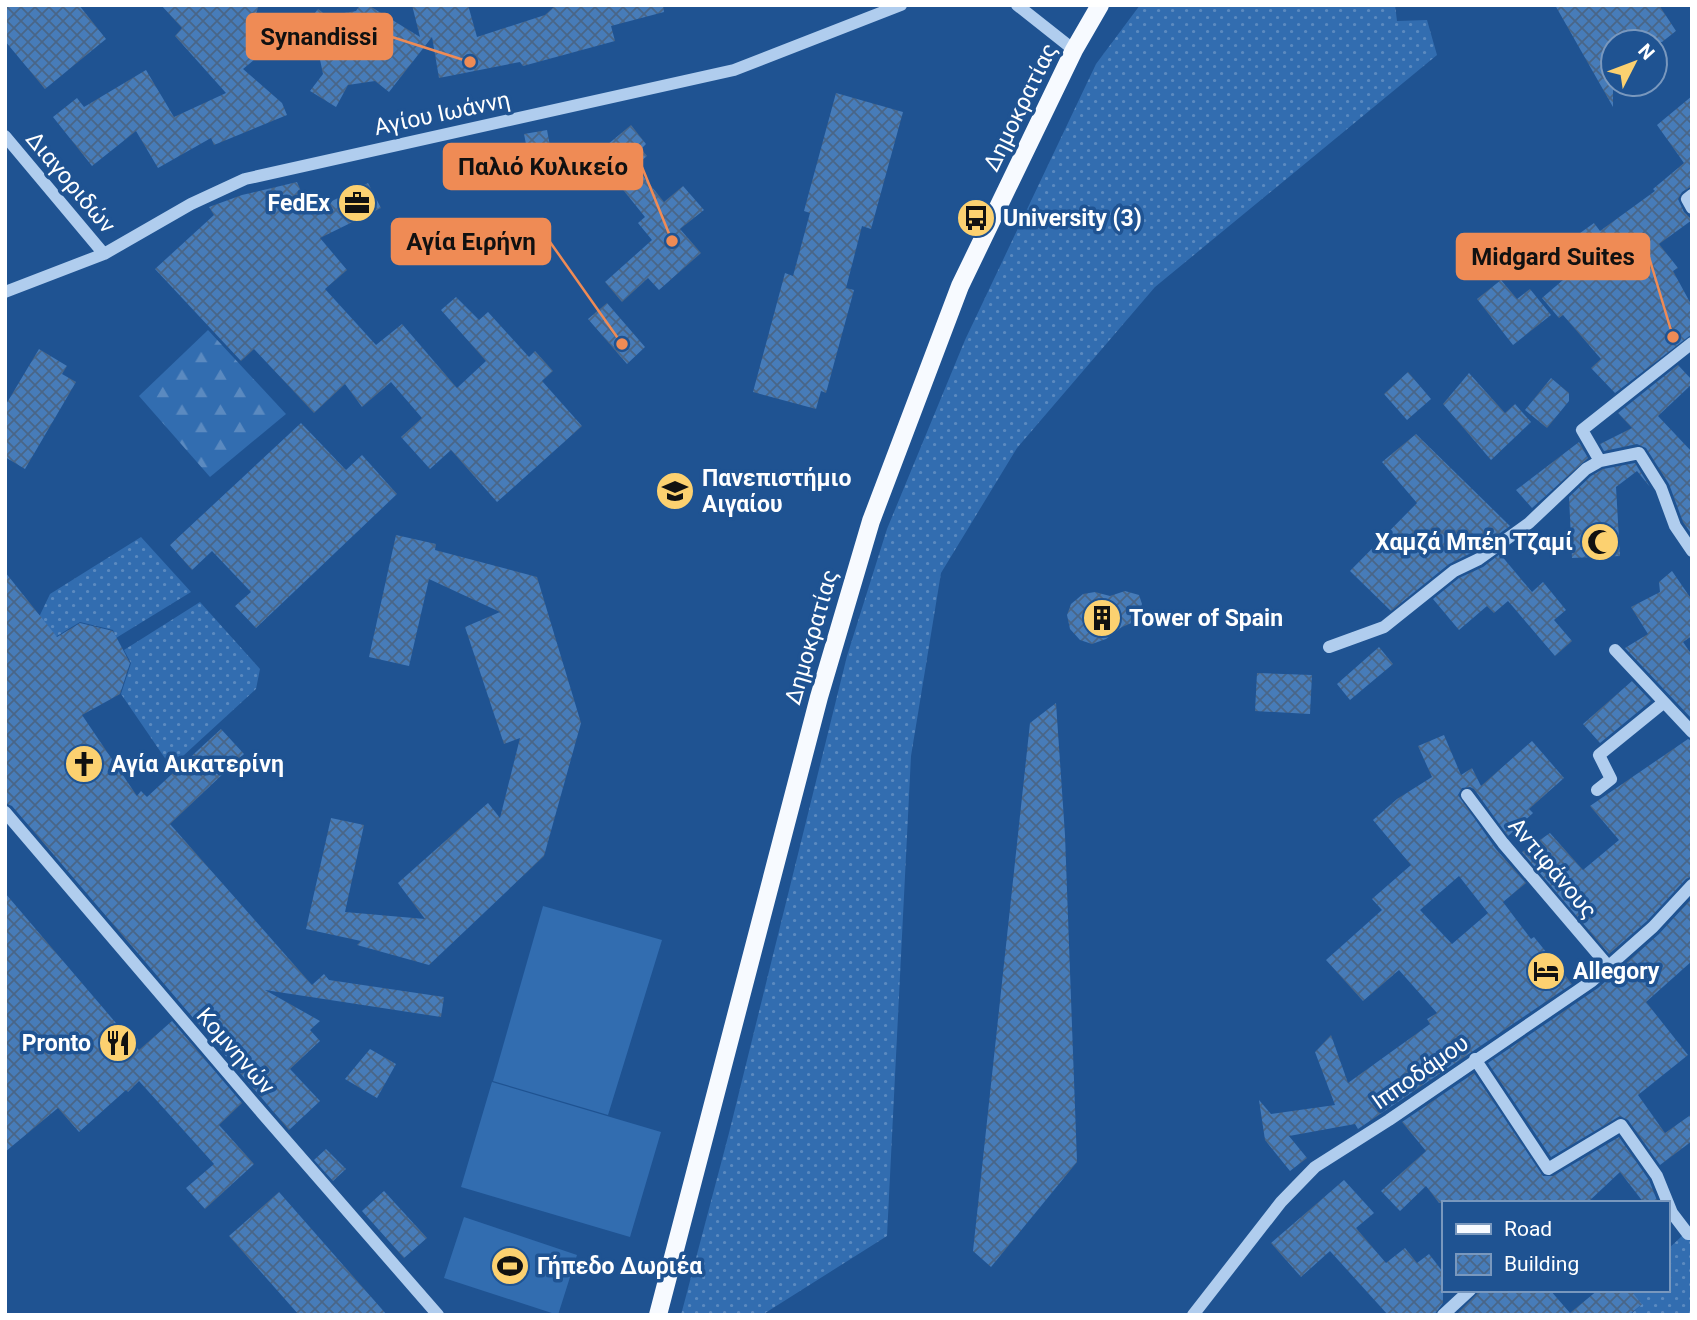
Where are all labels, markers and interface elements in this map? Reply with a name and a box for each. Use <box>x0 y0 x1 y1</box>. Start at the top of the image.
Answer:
callout: Synandissi <box>247 14 392 59</box>
text: Synandissi <box>260 23 378 51</box>
north arrow <box>1599 28 1669 98</box>
street label: Δημοκρατίας <box>978 39 1063 176</box>
text: N <box>1633 39 1659 65</box>
street label: Αγίου Ιωάννη <box>372 86 513 141</box>
street label: Διαγοριδών <box>20 126 121 239</box>
callout: Παλιό Κυλικείο <box>444 144 642 189</box>
text: Παλιό Κυλικείο <box>458 153 628 181</box>
office icon: FedEx <box>336 182 378 224</box>
place label: FedEx <box>268 190 330 217</box>
bus stop icon: University (3) <box>955 197 997 239</box>
place label: University (3) <box>1003 205 1142 232</box>
callout: Αγία Ειρήνη <box>392 219 550 264</box>
text: Αγία Ειρήνη <box>406 228 536 256</box>
callout: Midgard Suites <box>1457 234 1649 279</box>
text: Midgard Suites <box>1471 243 1635 271</box>
place label: Πανεπιστήμιο Αιγαίου <box>702 465 851 518</box>
school or university icon: Πανεπιστήμιο Αιγαίου <box>654 470 696 512</box>
mosque icon: Χαμζά Μπέη Τζαμί <box>1579 521 1621 563</box>
place label: Χαμζά Μπέη Τζαμί <box>1375 529 1573 556</box>
street label: Δημοκρατίας <box>779 567 844 708</box>
building icon: Tower of Spain <box>1081 597 1123 639</box>
place label: Tower of Spain <box>1129 605 1283 632</box>
church icon: Αγία Αικατερίνη <box>63 743 105 785</box>
place label: Αγία Αικατερίνη <box>111 751 284 778</box>
street label: Αντιφάνους <box>1503 812 1603 924</box>
hotel icon: Allegory <box>1525 950 1567 992</box>
place label: Allegory <box>1573 958 1660 985</box>
street label: Κομνηνών <box>191 1003 280 1100</box>
restaurant icon: Pronto <box>97 1022 139 1064</box>
street label: Ιπποδάμου <box>1367 1029 1474 1115</box>
place label: Pronto <box>22 1030 91 1057</box>
legend <box>1442 1201 1669 1292</box>
text: Road <box>1504 1217 1552 1241</box>
sports icon: Γήπεδο Δωριέα <box>489 1245 531 1287</box>
text: Building <box>1504 1252 1579 1276</box>
place label: Γήπεδο Δωριέα <box>537 1253 702 1280</box>

